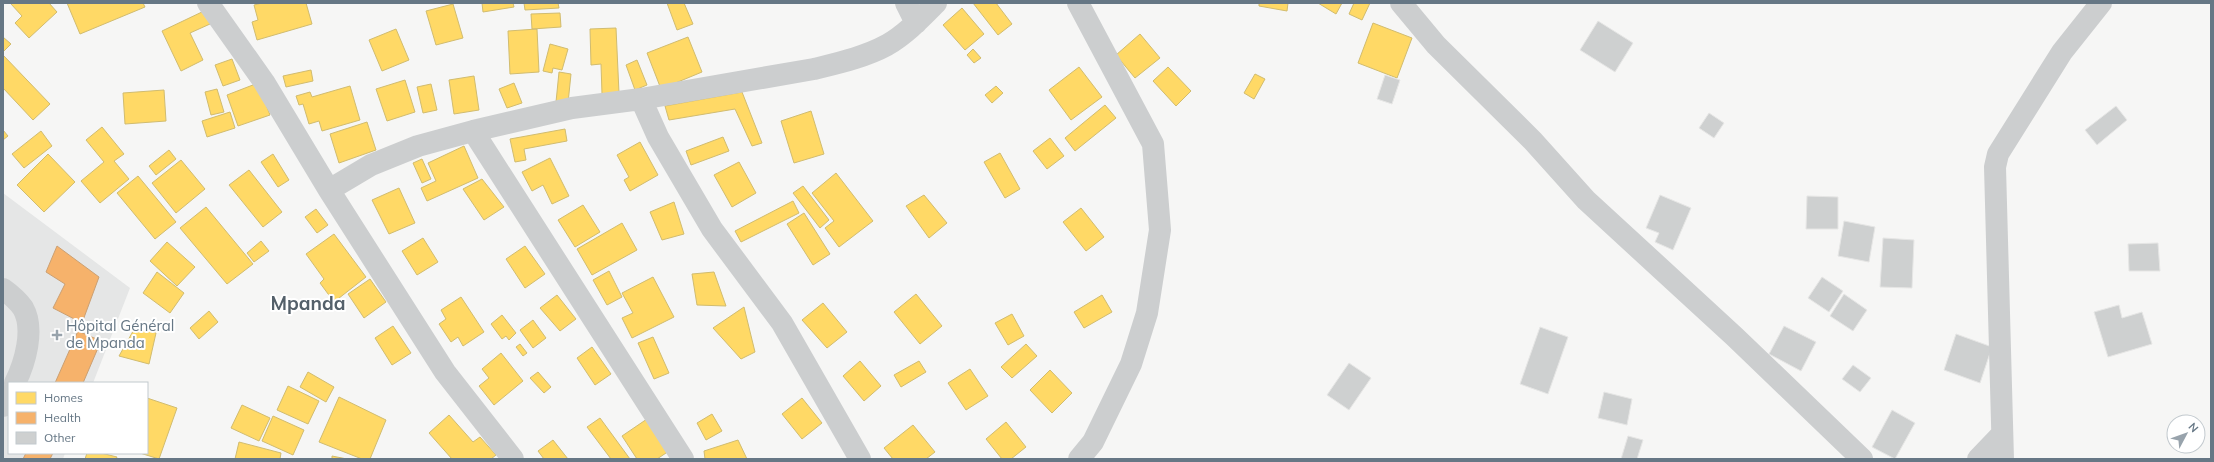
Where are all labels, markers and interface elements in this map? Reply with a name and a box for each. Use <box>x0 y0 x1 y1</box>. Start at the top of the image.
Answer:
district label: Mpanda <box>270 291 346 315</box>
place label: Hôpital Général de Mpanda <box>66 316 174 352</box>
marker: Hôpital Général de Mpanda <box>51 329 63 341</box>
legend <box>8 382 148 454</box>
text: Homes <box>44 390 83 405</box>
text: Health <box>44 410 81 425</box>
north arrow <box>2166 414 2206 454</box>
text: N <box>2186 420 2202 435</box>
text: Other <box>44 430 76 445</box>

